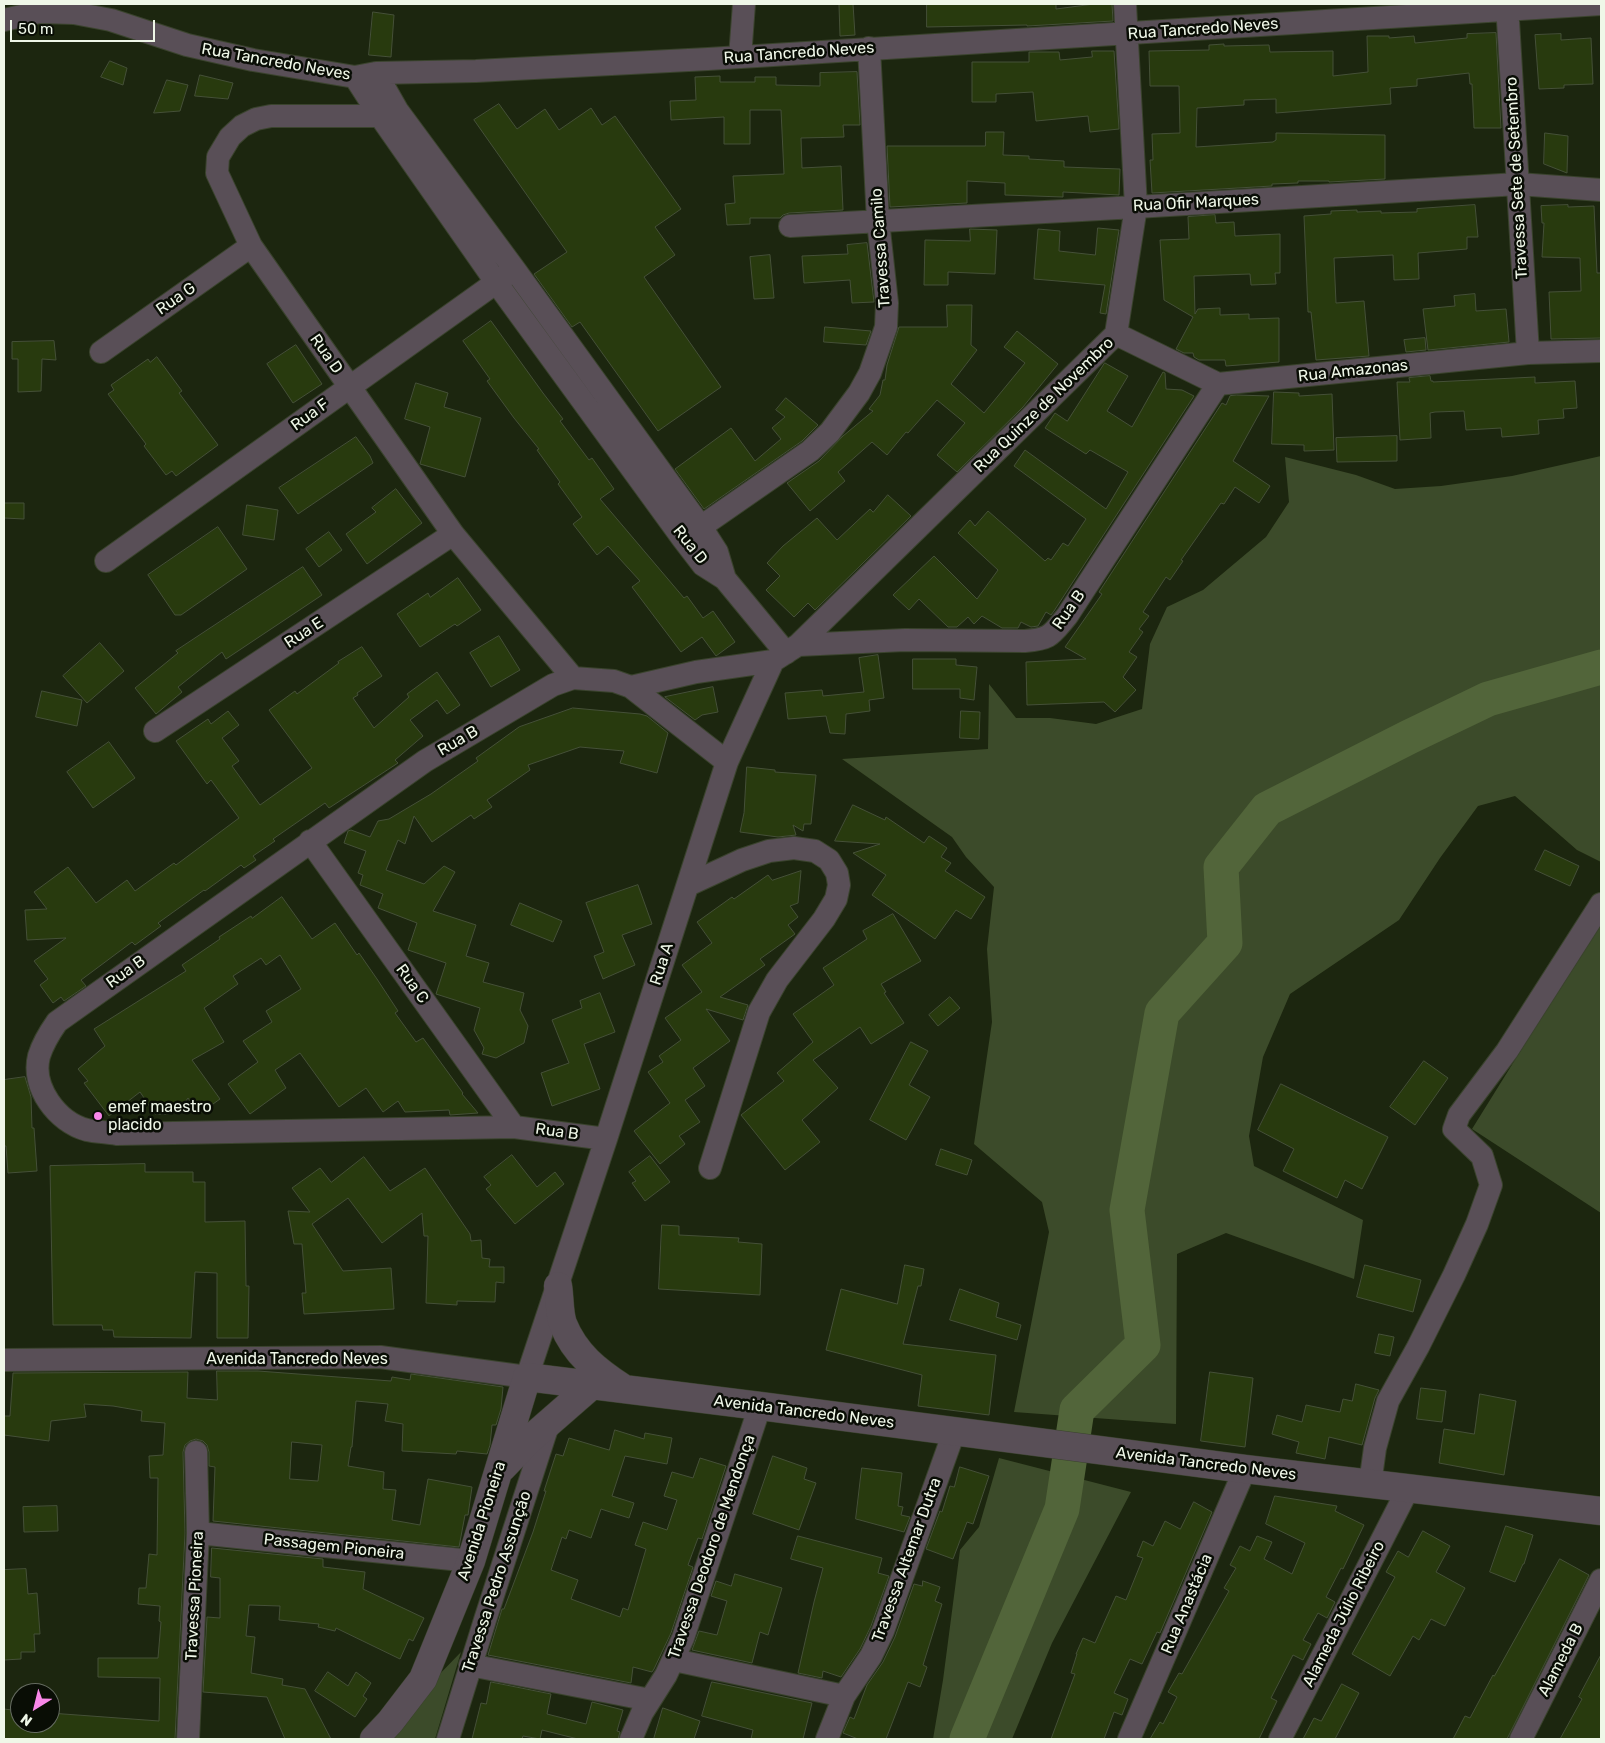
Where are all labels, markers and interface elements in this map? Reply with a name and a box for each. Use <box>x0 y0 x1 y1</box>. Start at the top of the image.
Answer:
scale bar <box>12 10 158 42</box>
street label: Rua Tancredo Neves <box>1127 14 1279 44</box>
text: 50 m <box>18 20 53 38</box>
street label: Rua Tancredo Neves <box>723 38 875 68</box>
street label: Rua Tancredo Neves <box>200 39 352 85</box>
street label: Travessa Sete de Setembro <box>1502 76 1532 280</box>
street label: Travessa Camilo <box>867 188 895 308</box>
street label: Rua Ofir Marques <box>1132 190 1260 216</box>
street label: Rua G <box>153 279 199 319</box>
street label: Rua D <box>306 331 346 377</box>
street label: Rua Quinze de Novembro <box>970 333 1118 477</box>
street label: Rua Amazonas <box>1297 356 1409 386</box>
street label: Rua F <box>287 395 333 435</box>
street label: Rua D <box>669 522 711 568</box>
street label: Rua B <box>1049 587 1089 633</box>
street label: Rua E <box>281 613 327 653</box>
street label: Rua B <box>434 722 482 760</box>
street label: Rua A <box>646 940 678 988</box>
street label: Rua B <box>103 951 149 993</box>
street label: Rua C <box>391 961 433 1007</box>
place label: emef maestro placido <box>108 1097 212 1135</box>
marker: emef maestro placido <box>92 1110 104 1122</box>
street label: Rua B <box>534 1119 580 1145</box>
street label: Avenida Tancredo Neves <box>206 1349 388 1369</box>
street label: Avenida Tancredo Neves <box>713 1391 895 1433</box>
street label: Travessa Deodoro de Mendonça <box>665 1432 759 1662</box>
street label: Avenida Tancredo Neves <box>1115 1443 1297 1485</box>
street label: Avenida Pioneira <box>454 1459 510 1583</box>
street label: Travessa Altemar Dutra <box>868 1475 946 1645</box>
street label: Travessa Pedro Assunção <box>459 1489 535 1675</box>
street label: Passagem Pioneira <box>263 1530 405 1564</box>
street label: Travessa Pioneira <box>182 1531 208 1661</box>
street label: Alameda Júlio Ribeiro <box>1299 1538 1389 1690</box>
street label: Rua Anastácia <box>1157 1551 1217 1657</box>
street label: Alameda B <box>1534 1620 1588 1700</box>
north arrow <box>10 1683 60 1733</box>
text: N <box>17 1710 36 1730</box>

